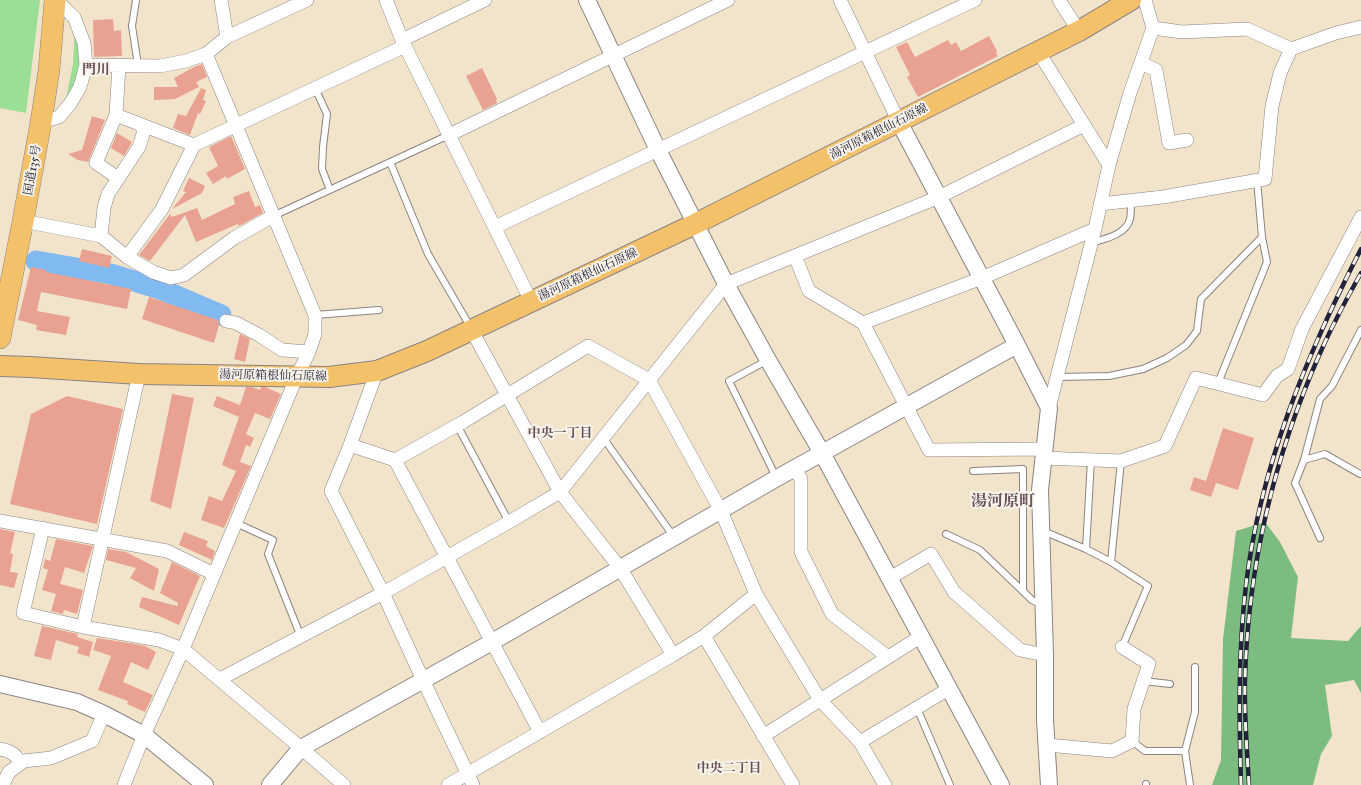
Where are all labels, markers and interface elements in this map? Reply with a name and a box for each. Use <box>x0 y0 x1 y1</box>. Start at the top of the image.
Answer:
district label: 門川 <box>82 63 110 79</box>
street label: 湯河原箱根仙石原線 <box>828 101 930 163</box>
street label: 国道135号 <box>21 144 45 196</box>
street label: 湯河原箱根仙石原線 <box>536 246 640 304</box>
street label: 湯河原箱根仙石原線 <box>219 368 327 384</box>
district label: 中央一丁目 <box>528 426 592 442</box>
district label: 湯河原町 <box>971 492 1035 512</box>
district label: 中央二丁目 <box>697 761 761 777</box>

